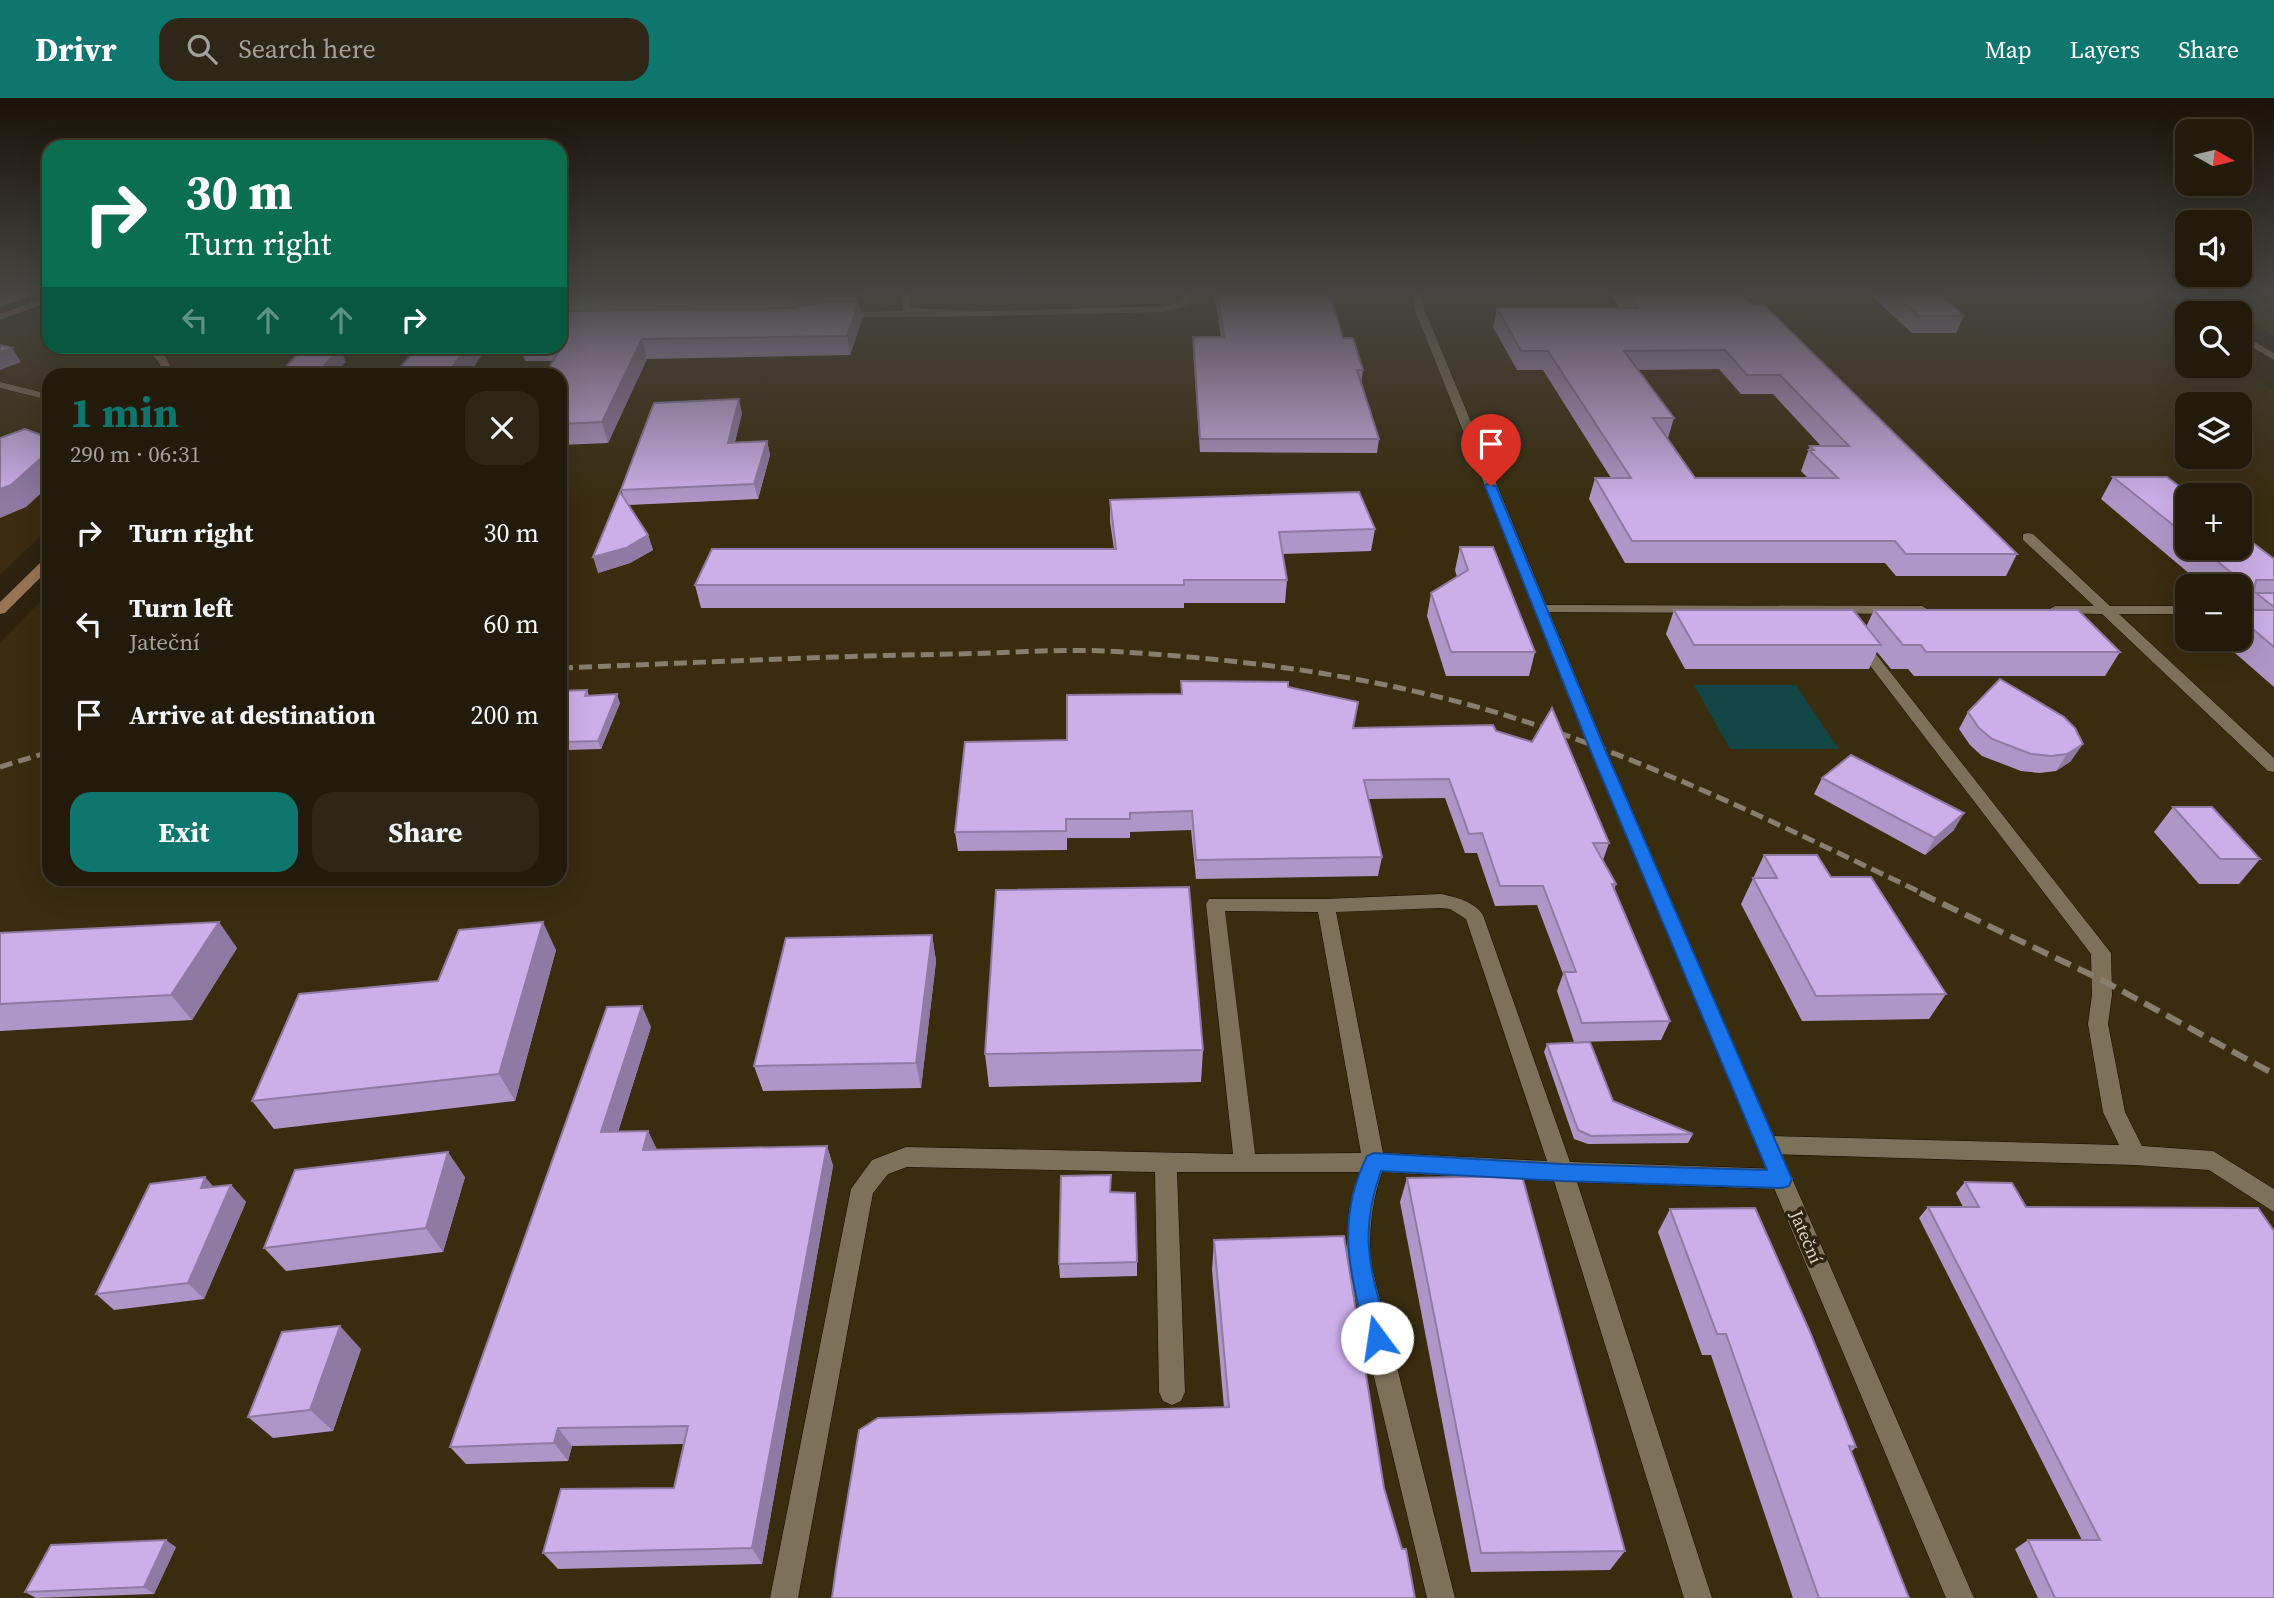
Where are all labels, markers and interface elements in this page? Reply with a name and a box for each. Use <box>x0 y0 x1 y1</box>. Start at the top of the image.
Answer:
search box <box>159 18 649 81</box>
text: Drivr <box>35 27 117 72</box>
icon: search <box>183 30 221 68</box>
text: Search here <box>239 31 376 67</box>
text: Map <box>1985 33 2032 66</box>
text: Layers <box>2070 33 2140 66</box>
text: Share <box>2178 33 2239 66</box>
north arrow <box>2175 119 2252 196</box>
map controls <box>2175 119 2252 651</box>
text: 30 m <box>185 158 293 225</box>
icon: right <box>70 168 161 259</box>
button: sound <box>2175 210 2252 287</box>
text: Turn right <box>185 222 331 266</box>
icon: left <box>176 301 214 339</box>
icon: ahead <box>249 301 287 339</box>
icon: ahead <box>322 301 360 339</box>
icon: right <box>395 301 433 339</box>
button: search <box>2175 301 2252 378</box>
text: 1 min <box>70 383 179 441</box>
button: close <box>465 391 539 465</box>
button: layers <box>2175 392 2252 469</box>
pin <box>1461 414 1521 486</box>
icon: arrive <box>1472 425 1510 463</box>
text: 290 m · 06:31 <box>70 438 201 470</box>
button: + <box>2175 483 2252 560</box>
icon: right <box>70 514 108 552</box>
text: Turn right <box>129 515 253 551</box>
text: 30 m <box>484 515 539 551</box>
button: − <box>2175 574 2252 651</box>
text: Turn left <box>129 590 233 626</box>
icon: left <box>70 605 108 643</box>
text: 60 m <box>484 606 539 642</box>
text: Jateční <box>129 626 200 658</box>
icon: arrive <box>70 696 108 734</box>
text: Arrive at destination <box>129 697 376 733</box>
text: 200 m <box>471 697 539 733</box>
button: Exit <box>70 792 298 872</box>
button: Share <box>312 792 539 872</box>
street label: Jateční <box>1784 1205 1829 1267</box>
position arrow <box>1340 1301 1414 1375</box>

